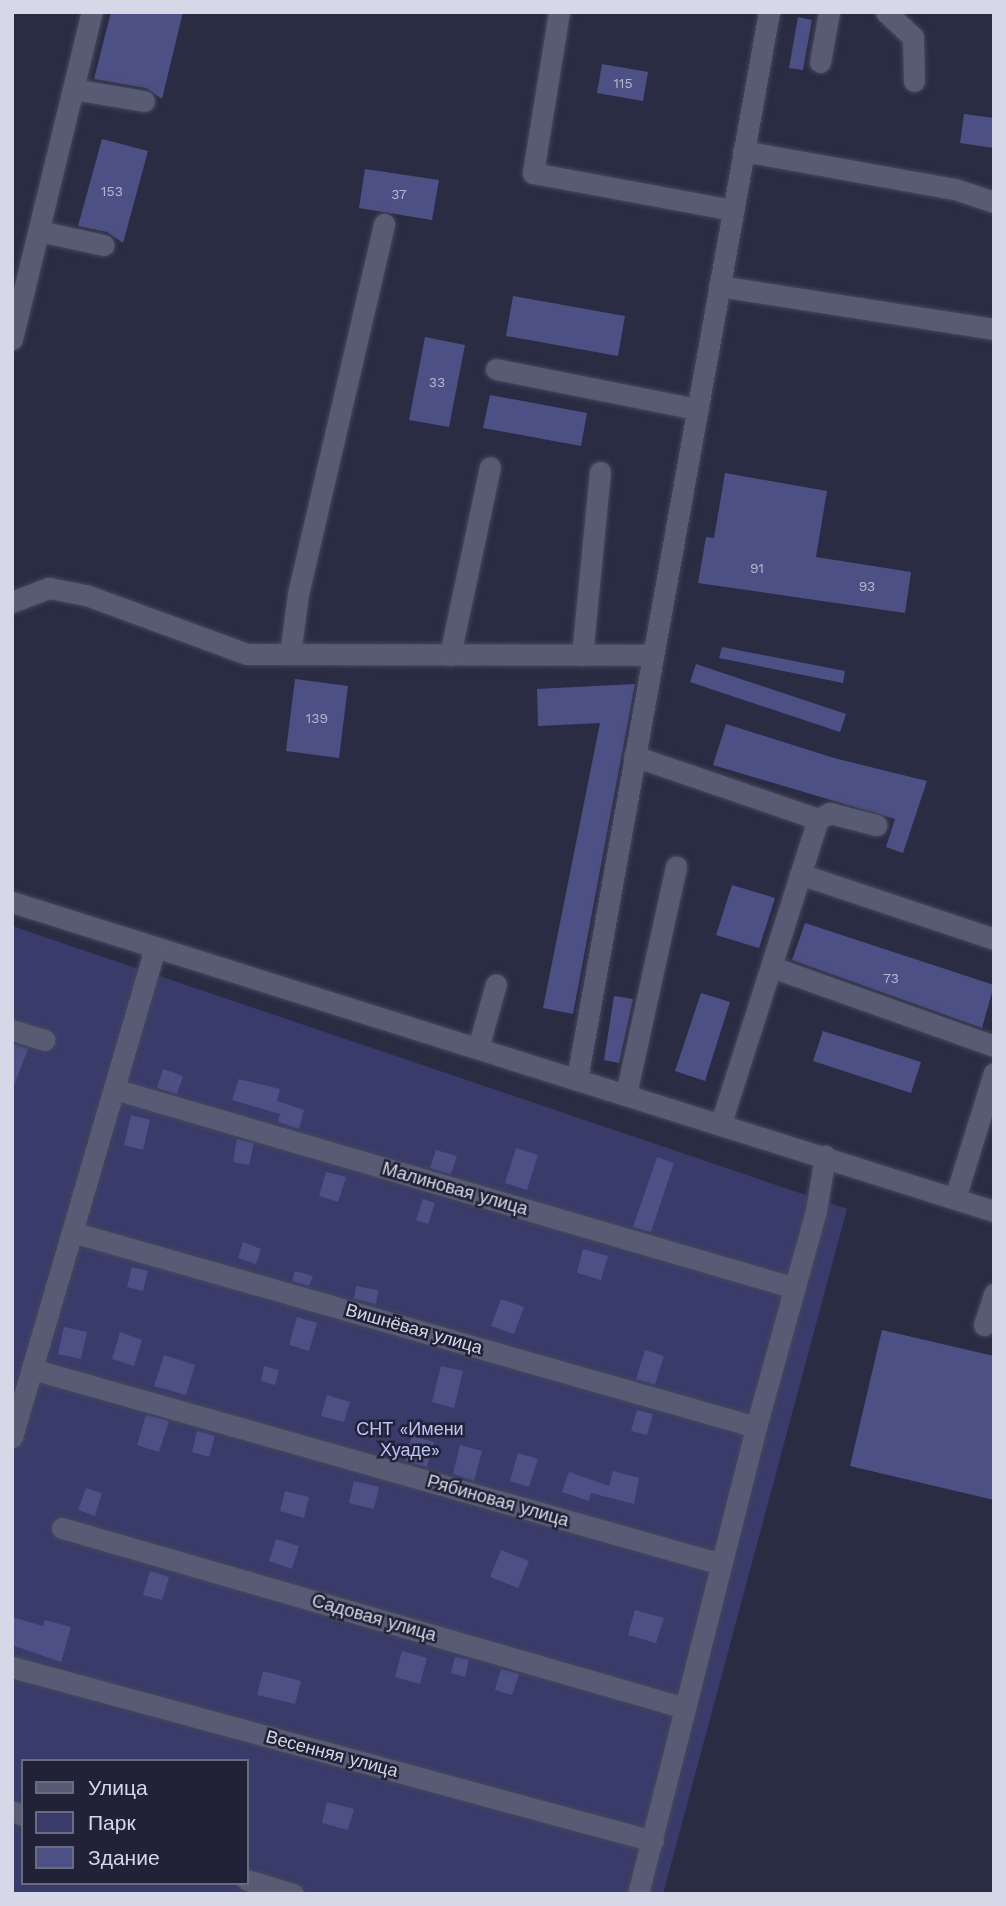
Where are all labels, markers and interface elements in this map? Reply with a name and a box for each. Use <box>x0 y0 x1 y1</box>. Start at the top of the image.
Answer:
house number: 115 <box>613 75 633 91</box>
house number: 153 <box>101 183 123 199</box>
house number: 37 <box>391 186 407 202</box>
house number: 33 <box>429 374 445 390</box>
house number: 91 <box>750 560 764 576</box>
house number: 93 <box>859 578 875 594</box>
house number: 139 <box>306 710 328 726</box>
house number: 73 <box>883 970 899 986</box>
street label: Малиновая улица <box>380 1158 530 1220</box>
street label: Вишнёвая улица <box>343 1299 485 1359</box>
park label: СНТ «Имени Хуаде» <box>356 1419 464 1462</box>
street label: Рябиновая улица <box>425 1470 571 1532</box>
street label: Садовая улица <box>309 1590 439 1646</box>
street label: Весенняя улица <box>264 1726 400 1782</box>
legend <box>21 1759 248 1885</box>
text: Улица <box>88 1775 148 1800</box>
text: Парк <box>88 1810 136 1835</box>
text: Здание <box>88 1845 160 1870</box>

